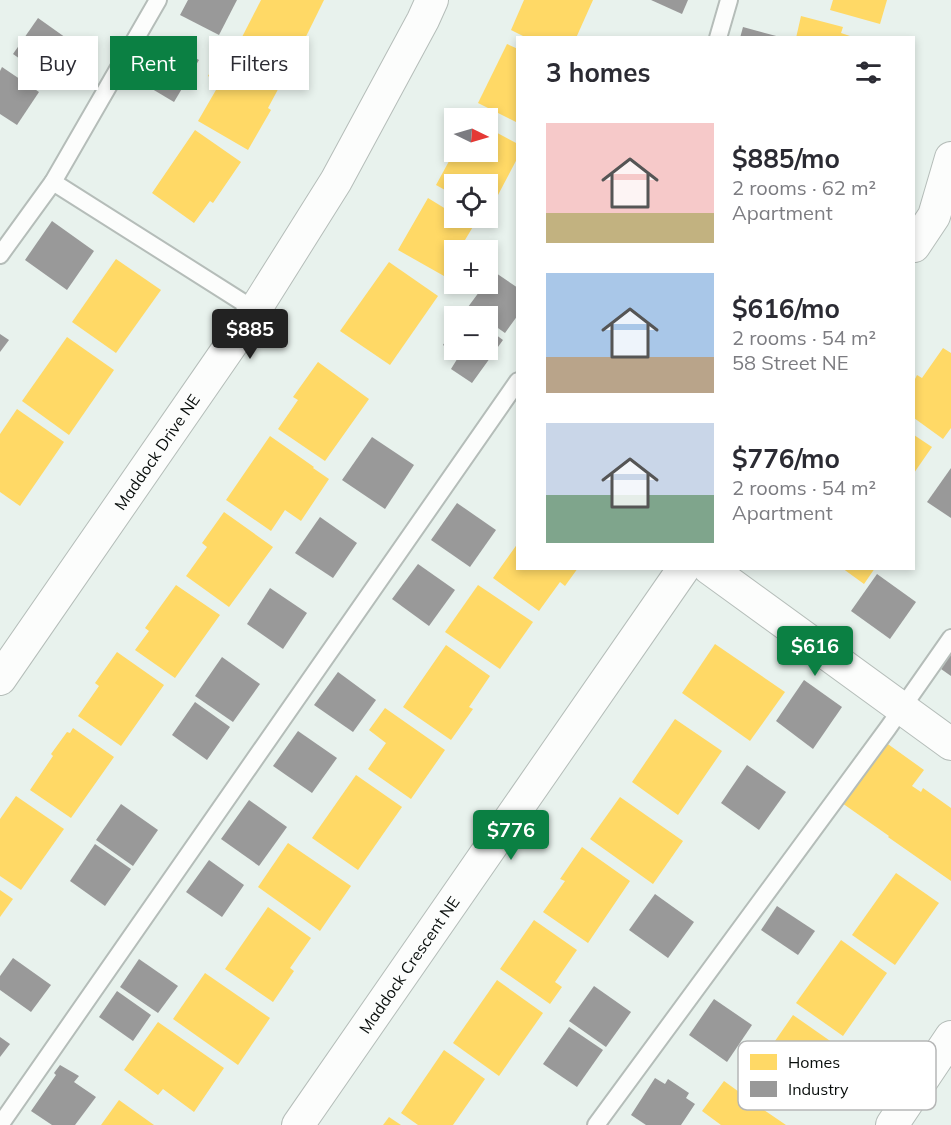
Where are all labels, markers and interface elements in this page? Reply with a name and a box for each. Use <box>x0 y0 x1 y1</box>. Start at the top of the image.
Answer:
chip: Buy <box>18 36 98 90</box>
chip: Rent <box>110 36 197 90</box>
chip: Filters <box>209 36 309 90</box>
text: 3 homes <box>546 56 650 89</box>
icon: filters <box>852 56 885 89</box>
north arrow <box>444 108 498 162</box>
map controls <box>444 108 498 360</box>
text: $885/mo <box>732 142 840 175</box>
icon: home <box>594 147 666 219</box>
button: locate <box>444 174 498 228</box>
text: 2 rooms · 62 m² <box>732 175 876 200</box>
text: Apartment <box>732 200 833 225</box>
button: + <box>444 240 498 294</box>
text: $616/mo <box>732 292 840 325</box>
icon: home <box>594 297 666 369</box>
button: − <box>444 306 498 360</box>
pin: $885 <box>214 309 286 360</box>
text: $885 <box>226 316 274 341</box>
text: 2 rooms · 54 m² <box>732 325 876 350</box>
text: 58 Street NE <box>732 350 848 375</box>
street label: Maddock Drive NE <box>110 390 204 514</box>
text: $776/mo <box>732 442 840 475</box>
icon: home <box>594 447 666 519</box>
text: 2 rooms · 54 m² <box>732 475 876 500</box>
text: Apartment <box>732 500 833 525</box>
pin: $616 <box>779 626 851 677</box>
text: $616 <box>791 633 839 658</box>
pin: $776 <box>475 810 547 861</box>
text: $776 <box>487 817 535 842</box>
street label: Maddock Crescent NE <box>355 892 464 1037</box>
legend <box>738 1041 936 1110</box>
text: Homes <box>788 1052 840 1072</box>
text: Industry <box>788 1079 849 1099</box>

